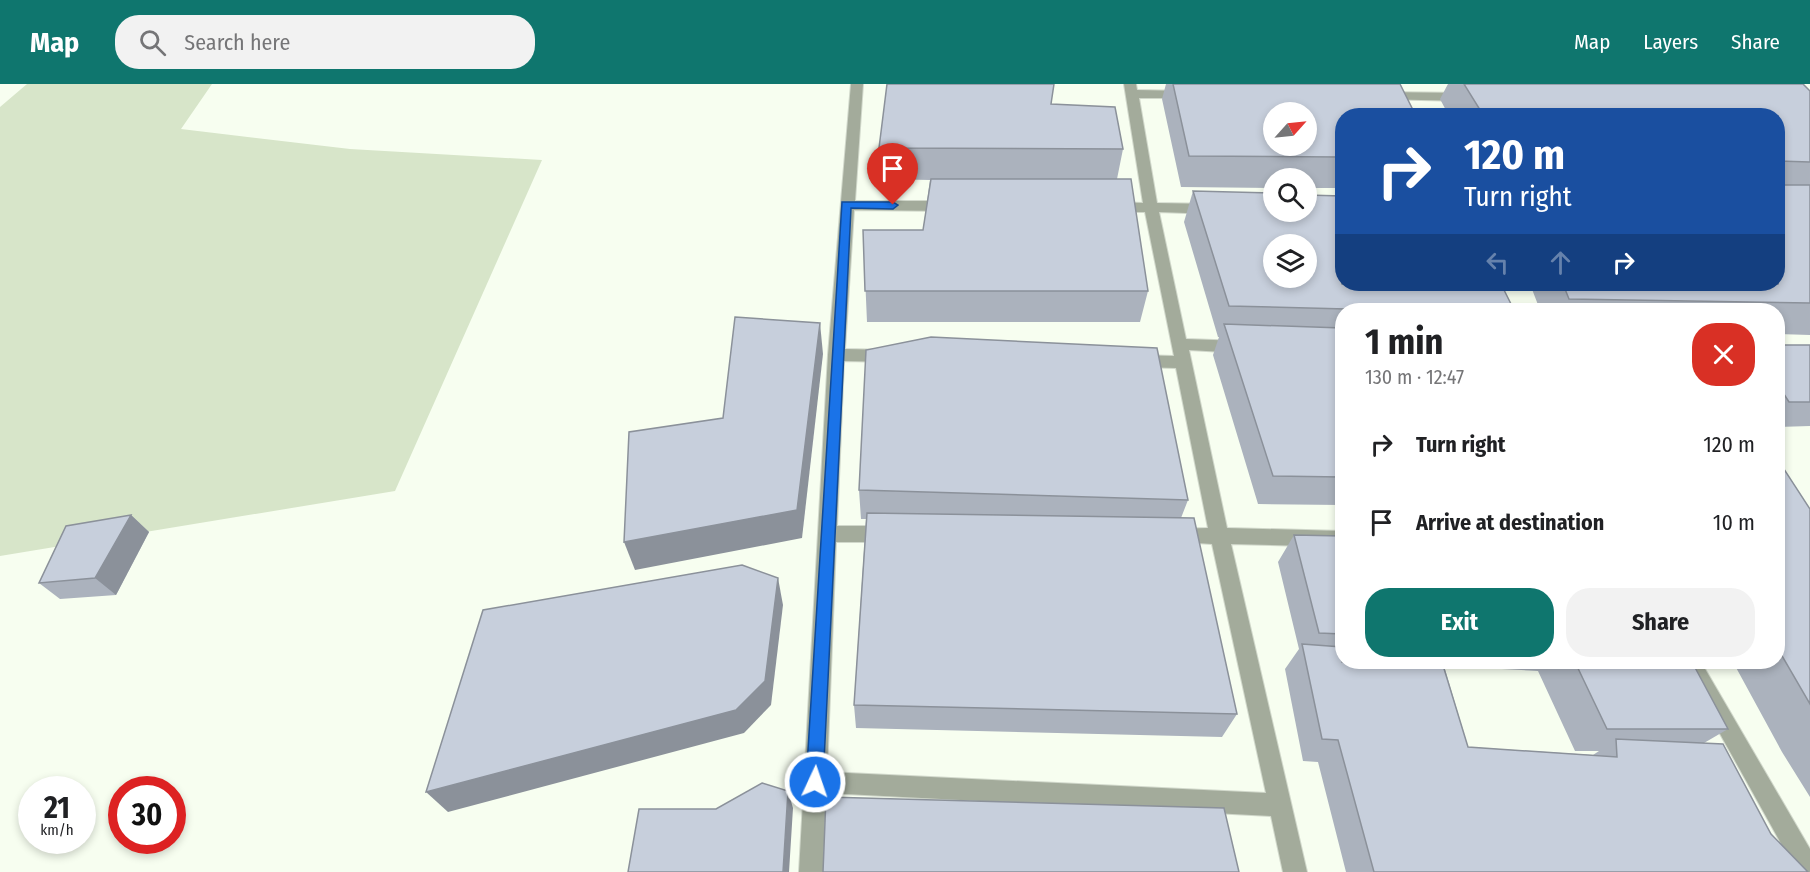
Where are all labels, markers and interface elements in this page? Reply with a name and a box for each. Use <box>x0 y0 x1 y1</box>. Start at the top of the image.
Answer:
search box <box>115 15 535 69</box>
text: Map <box>30 26 79 59</box>
icon: search <box>136 26 169 59</box>
text: Search here <box>184 29 290 56</box>
text: Map <box>1574 29 1610 55</box>
text: Layers <box>1643 29 1698 55</box>
text: Share <box>1731 29 1780 55</box>
north arrow <box>1263 102 1317 156</box>
map controls <box>1263 102 1317 288</box>
text: 120 m <box>1464 130 1565 180</box>
icon: right <box>1365 132 1443 210</box>
pin <box>867 143 918 205</box>
icon: arrive <box>876 152 909 185</box>
button: search <box>1263 168 1317 222</box>
text: Turn right <box>1464 181 1572 213</box>
button: layers <box>1263 234 1317 288</box>
icon: left <box>1481 246 1514 279</box>
icon: ahead <box>1544 246 1577 279</box>
icon: right <box>1607 246 1640 279</box>
text: 1 min <box>1365 320 1443 364</box>
button: close <box>1692 323 1755 386</box>
text: 130 m · 12:47 <box>1365 365 1464 389</box>
icon: right <box>1365 428 1398 461</box>
text: Turn right <box>1416 431 1505 458</box>
text: 120 m <box>1703 431 1755 458</box>
icon: arrive <box>1365 506 1398 539</box>
text: Arrive at destination <box>1416 509 1604 536</box>
text: 10 m <box>1713 509 1755 536</box>
button: Exit <box>1365 588 1554 657</box>
button: Share <box>1566 588 1755 657</box>
position arrow <box>783 750 847 814</box>
speed limit sign: 30 <box>108 776 186 854</box>
text: 21 <box>44 790 70 826</box>
text: km/h <box>40 821 74 839</box>

